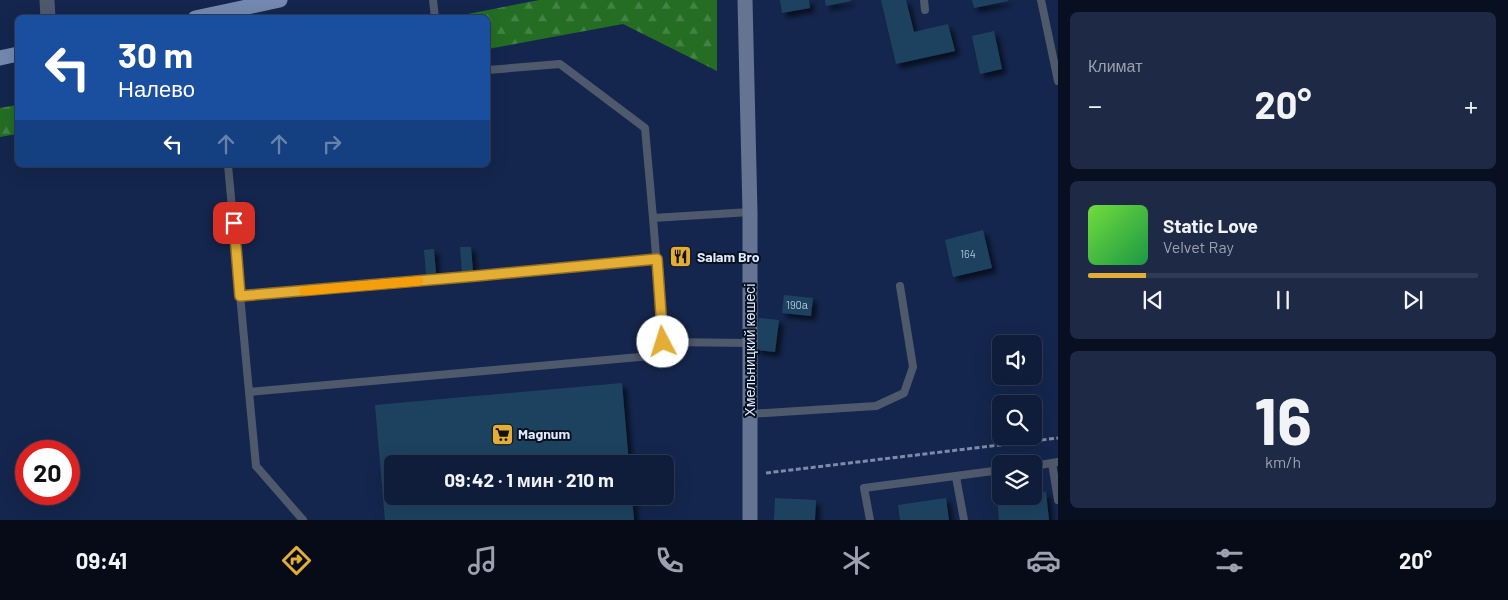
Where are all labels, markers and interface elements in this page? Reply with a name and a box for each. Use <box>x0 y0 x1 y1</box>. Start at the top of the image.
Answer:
text: 30 m <box>118 33 193 75</box>
icon: left <box>35 35 100 100</box>
text: Климат <box>1088 56 1142 75</box>
text: Налево <box>118 75 195 101</box>
text: 20° <box>1254 81 1312 127</box>
text: − <box>1088 88 1102 122</box>
text: + <box>1464 88 1478 122</box>
icon: left <box>159 130 187 158</box>
icon: ahead <box>212 130 240 158</box>
icon: ahead <box>265 130 293 158</box>
icon: right <box>318 130 346 158</box>
pin <box>213 202 255 244</box>
icon: arrive <box>220 209 248 237</box>
text: Static Love <box>1163 214 1258 237</box>
text: Velvet Ray <box>1163 237 1234 256</box>
restaurant icon: Salam Bro <box>669 245 693 269</box>
house number: 164 <box>960 247 976 260</box>
place label: Salam Bro <box>697 248 760 265</box>
street label: Хмельницкий көшесі <box>741 284 758 416</box>
icon: previous <box>1139 286 1167 314</box>
icon: pause <box>1269 286 1297 314</box>
icon: next <box>1399 286 1427 314</box>
house number: 190а <box>786 298 809 311</box>
position arrow <box>636 315 688 367</box>
map controls <box>992 335 1042 505</box>
button: sound <box>992 335 1042 385</box>
text: 16 <box>1254 380 1312 458</box>
button: search <box>992 395 1042 445</box>
supermarket icon: Magnum <box>490 422 514 446</box>
place label: Magnum <box>518 425 570 442</box>
speed limit sign: 20 <box>15 440 80 505</box>
text: km/h <box>1265 452 1301 471</box>
button: layers <box>992 455 1042 505</box>
text: 09:42 · 1 мин · 210 m <box>444 468 614 491</box>
icon: directions <box>279 543 314 578</box>
icon: music <box>465 543 500 578</box>
icon: phone <box>652 543 687 578</box>
icon: climate <box>839 543 874 578</box>
icon: car <box>1026 543 1061 578</box>
icon: filters <box>1212 543 1247 578</box>
text: 09:41 <box>76 547 127 573</box>
text: 20° <box>1399 547 1432 573</box>

